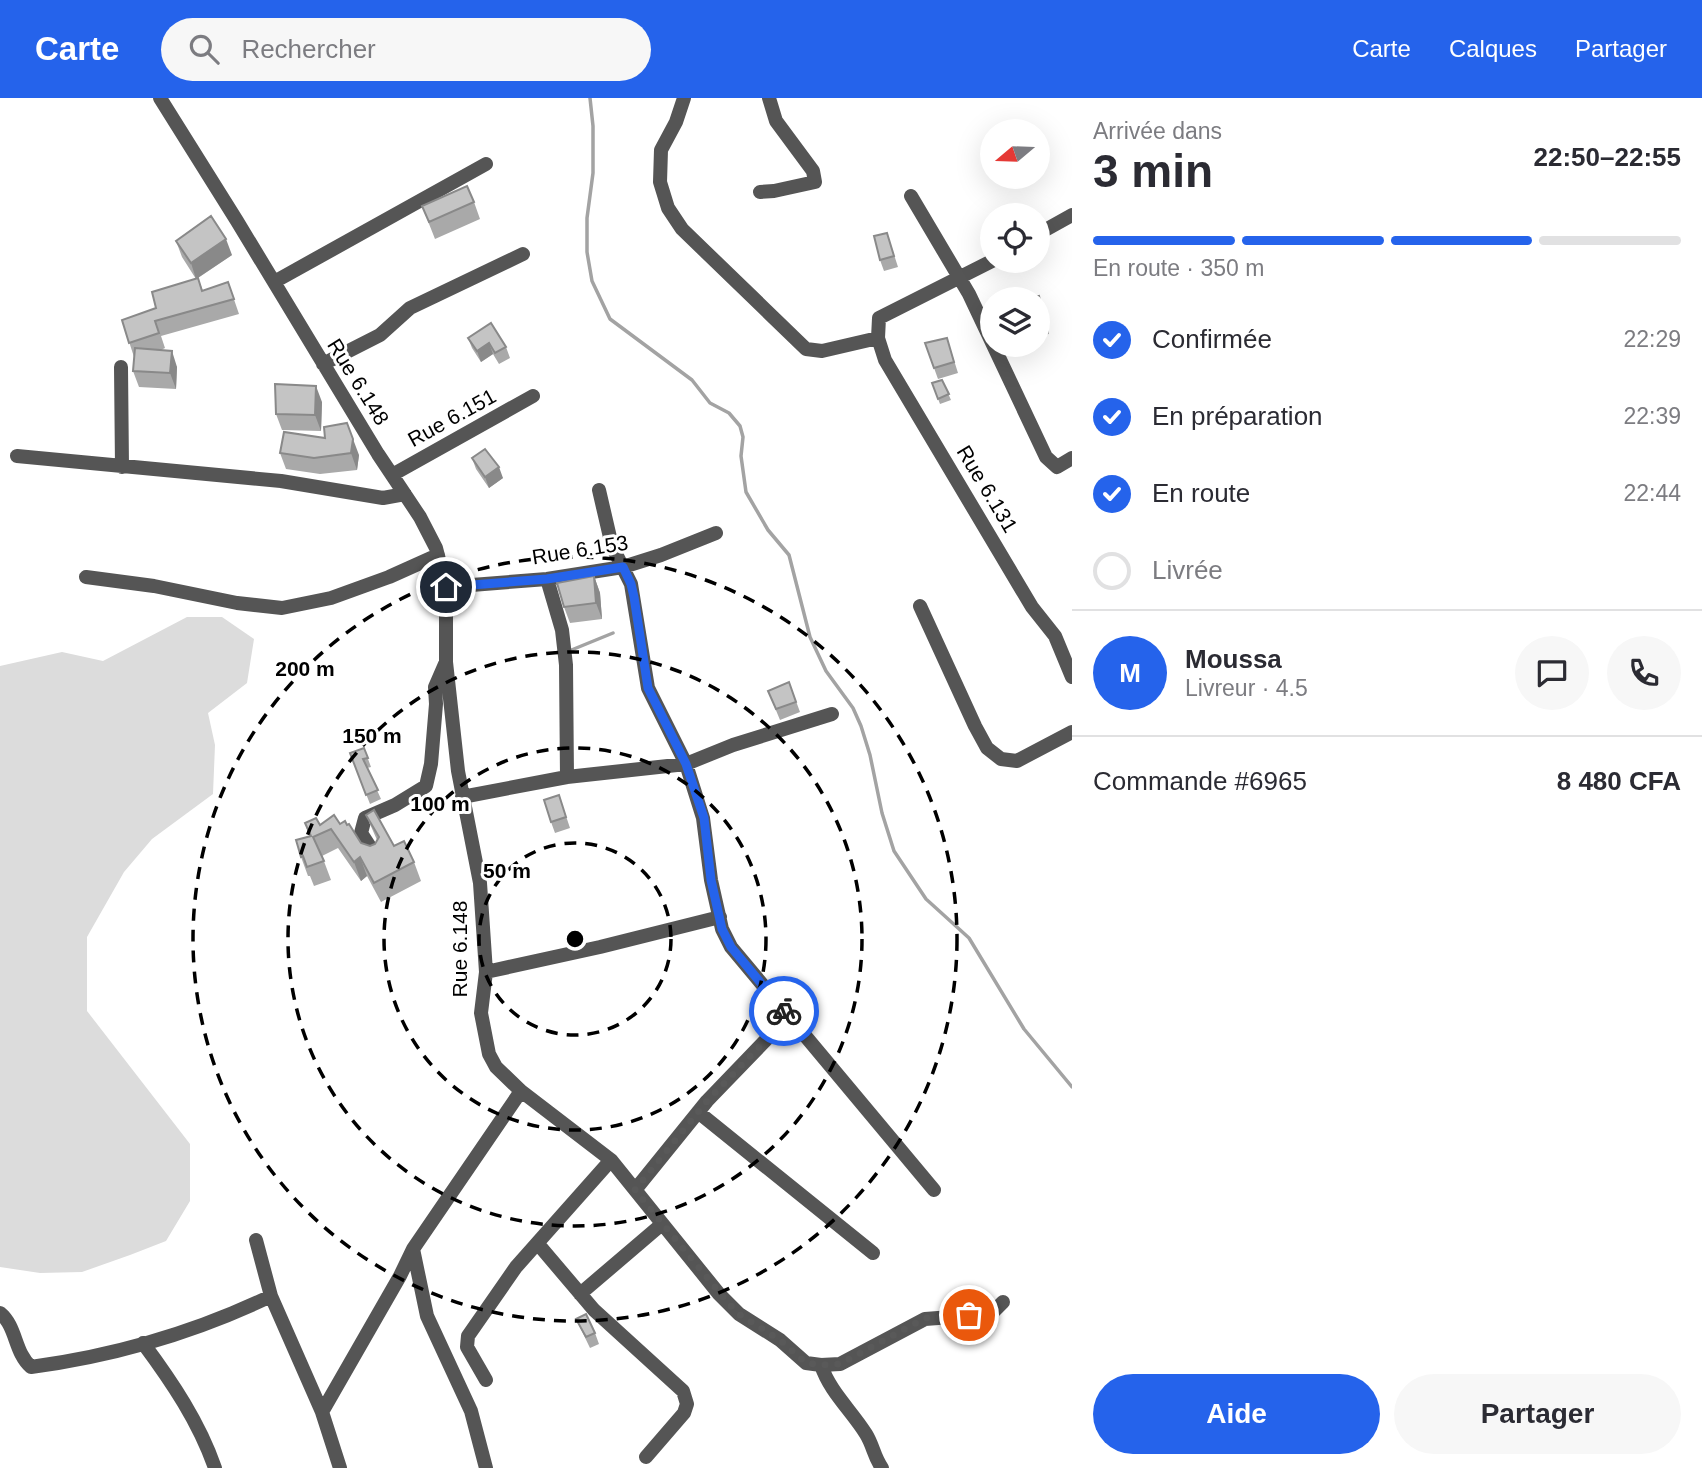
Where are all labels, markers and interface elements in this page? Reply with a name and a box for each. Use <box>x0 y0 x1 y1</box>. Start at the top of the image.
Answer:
search box <box>161 18 651 81</box>
text: Carte <box>35 30 119 67</box>
icon: search <box>185 30 223 68</box>
text: Rechercher <box>241 34 376 64</box>
text: Carte <box>1352 35 1411 62</box>
text: Calques <box>1449 35 1537 62</box>
text: Partager <box>1575 35 1667 62</box>
text: Arrivée dans <box>1093 118 1222 144</box>
north arrow <box>980 119 1050 189</box>
map controls <box>980 119 1050 357</box>
text: 22:50–22:55 <box>1534 142 1681 172</box>
text: 3 min <box>1093 145 1213 197</box>
button: locate <box>980 203 1050 273</box>
text: En route · 350 m <box>1093 255 1264 281</box>
button: layers <box>980 287 1050 357</box>
icon: check <box>1093 321 1131 359</box>
text: Confirmée <box>1152 324 1272 354</box>
text: 22:29 <box>1623 326 1681 352</box>
street label: Rue 6.148 <box>323 335 394 429</box>
street label: Rue 6.151 <box>404 384 500 451</box>
icon: check <box>1093 398 1131 436</box>
text: En préparation <box>1152 401 1323 431</box>
text: 22:39 <box>1623 403 1681 429</box>
street label: Rue 6.131 <box>953 441 1022 536</box>
icon: check <box>1093 475 1131 513</box>
text: En route <box>1152 478 1250 508</box>
text: 22:44 <box>1623 480 1681 506</box>
street label: Rue 6.153 <box>530 531 630 568</box>
text: Livrée <box>1152 555 1223 585</box>
pin <box>416 557 476 617</box>
icon: home <box>427 568 465 606</box>
button: chat <box>1515 636 1589 710</box>
button: phone <box>1607 636 1681 710</box>
text: Moussa <box>1185 644 1282 674</box>
text: 200 m <box>275 657 335 680</box>
text: M <box>1119 658 1141 688</box>
text: Livreur · 4.5 <box>1185 675 1308 701</box>
text: 150 m <box>342 724 402 747</box>
text: Commande #6965 <box>1093 766 1307 796</box>
text: 8 480 CFA <box>1557 766 1681 796</box>
text: 100 m <box>410 792 470 815</box>
text: 50 m <box>483 859 531 882</box>
street label: Rue 6.148 <box>448 901 471 997</box>
centre of rings <box>563 927 587 951</box>
courier <box>749 976 819 1046</box>
icon: bike <box>765 992 803 1030</box>
pin <box>939 1285 999 1345</box>
icon: bag <box>950 1296 988 1334</box>
button: Aide <box>1093 1374 1380 1454</box>
button: Partager <box>1394 1374 1681 1454</box>

